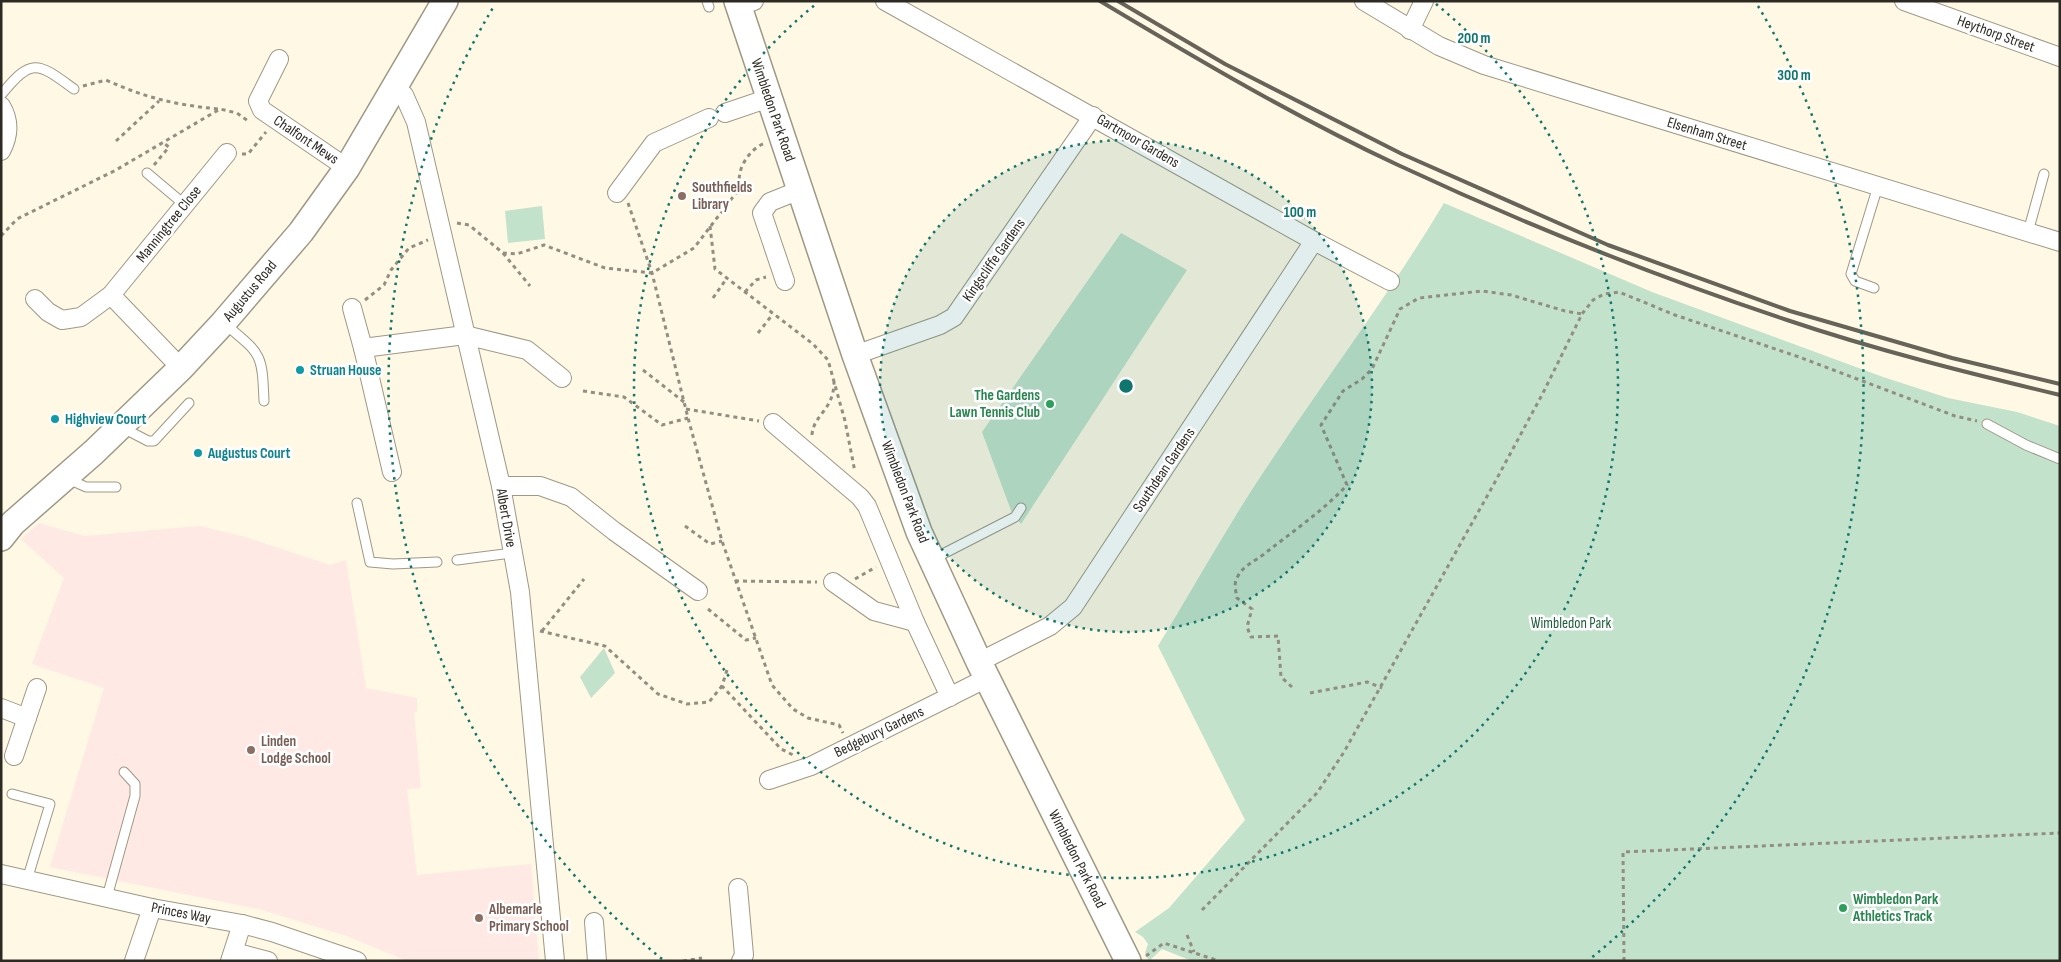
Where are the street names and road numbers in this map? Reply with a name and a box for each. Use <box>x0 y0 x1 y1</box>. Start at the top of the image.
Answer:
street label: Heythorp Street <box>1955 11 2038 57</box>
street label: Wimbledon Park Road <box>746 56 800 164</box>
street label: Gartmoor Gardens <box>1093 110 1183 172</box>
street label: Chalfont Mews <box>270 111 342 169</box>
street label: Elsenham Street <box>1665 113 1750 155</box>
street label: Manningtree Close <box>132 182 206 266</box>
street label: Kingscliffe Gardens <box>958 215 1030 305</box>
street label: Augustus Road <box>218 257 281 326</box>
street label: Southdean Gardens <box>1129 424 1199 516</box>
street label: Wimbledon Park Road <box>877 438 933 546</box>
street label: Albert Drive <box>491 486 521 549</box>
street label: Bedgebury Gardens <box>831 702 927 762</box>
street label: Wimbledon Park Road <box>1044 807 1110 911</box>
street label: Princes Way <box>150 898 213 928</box>

